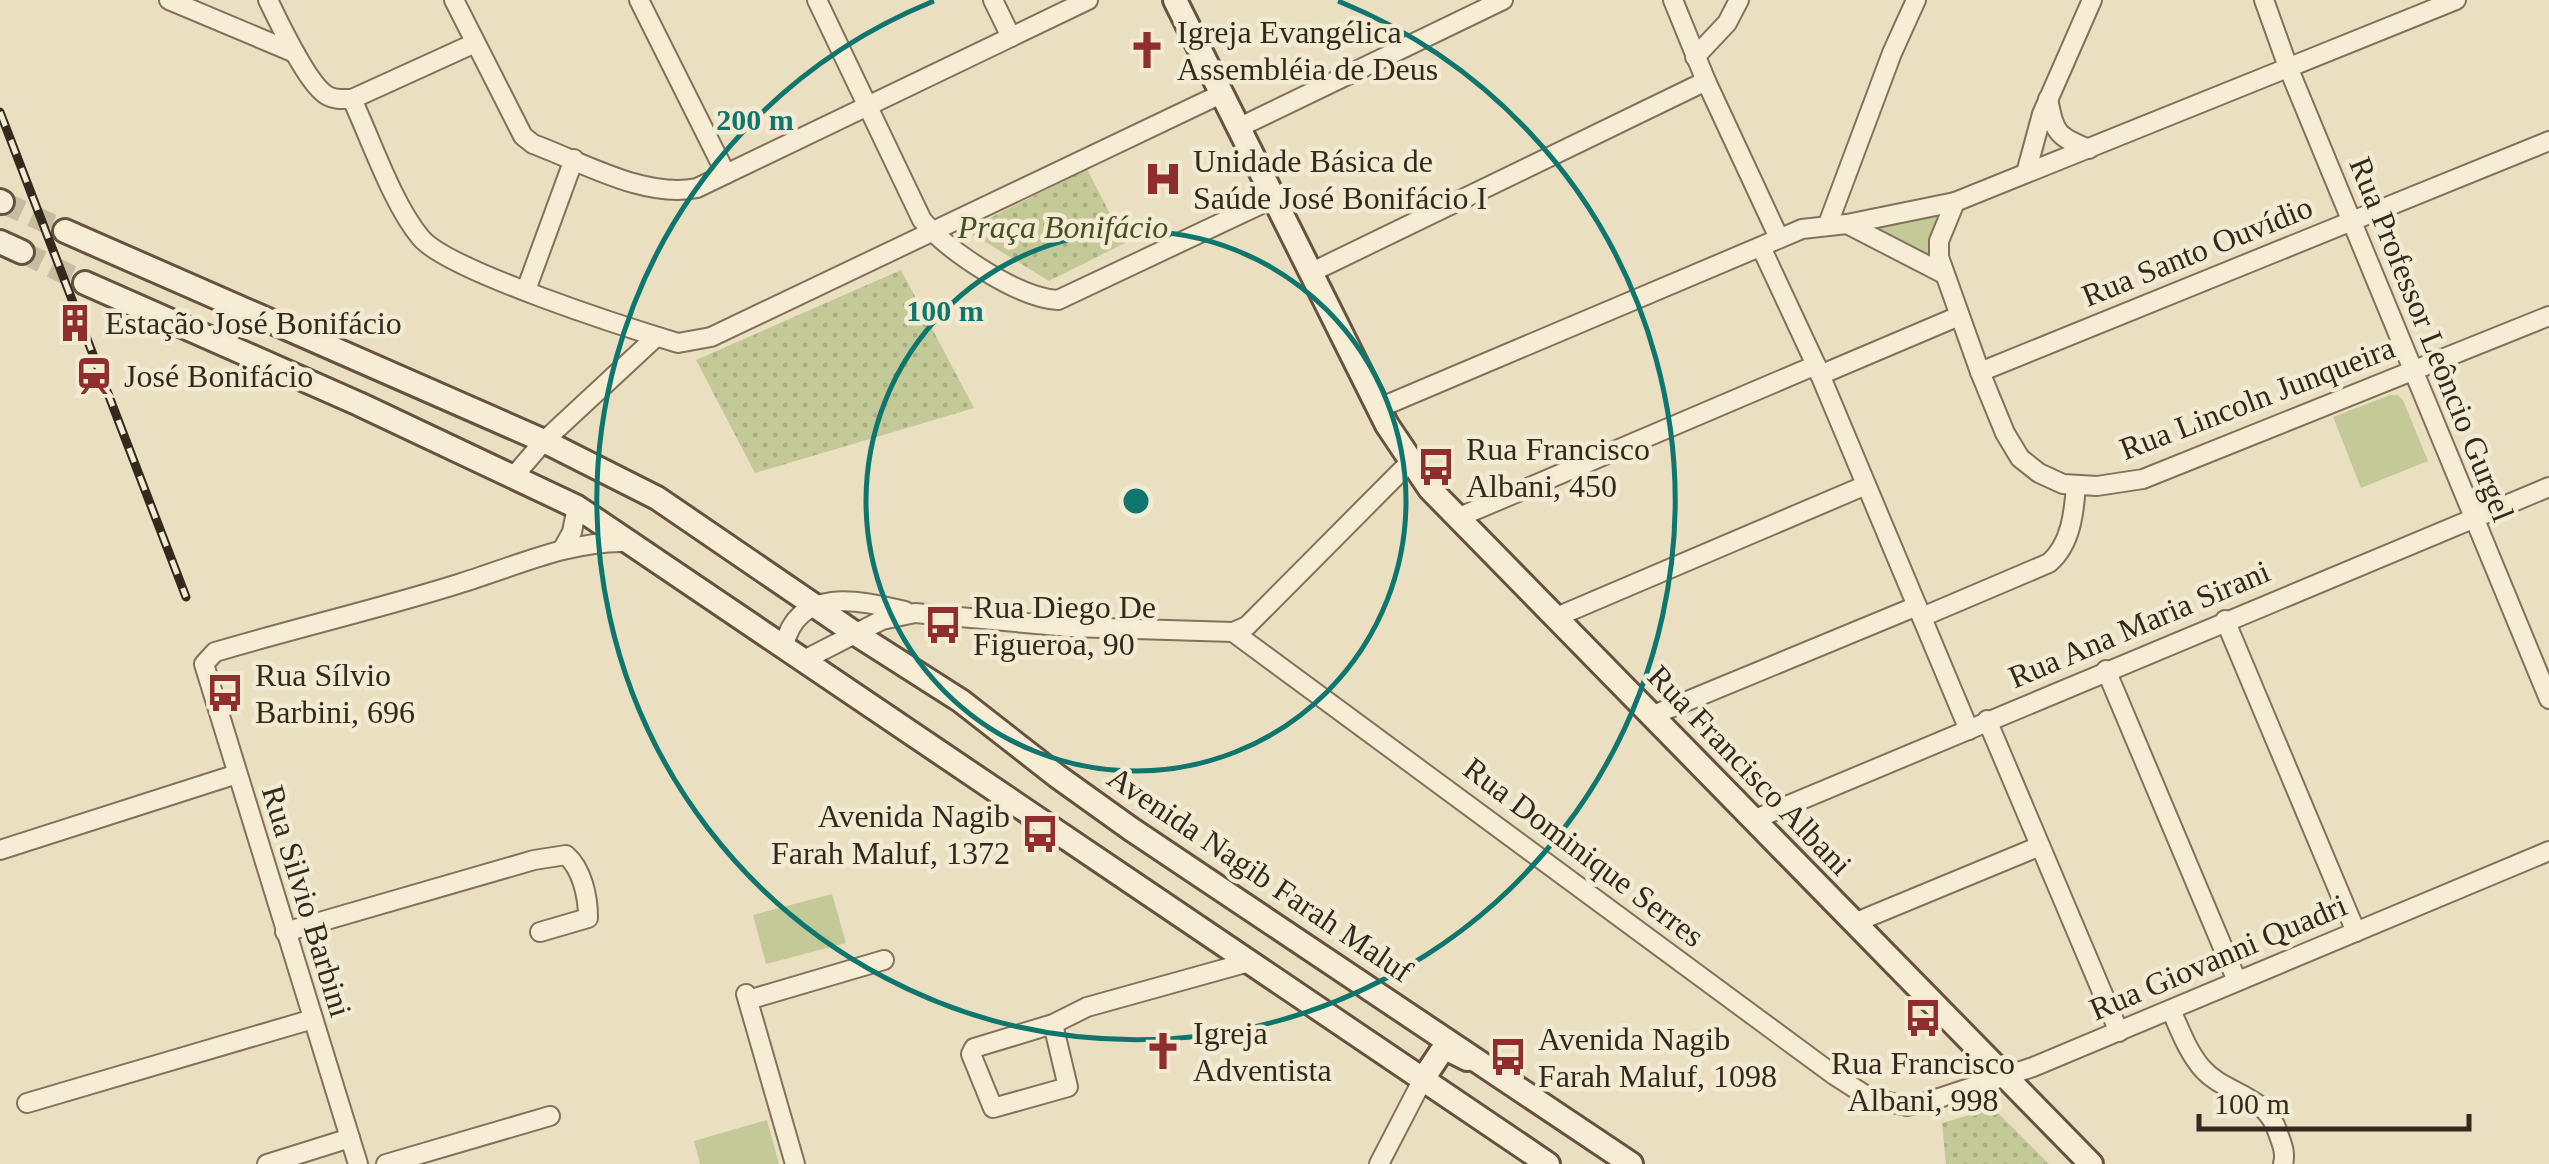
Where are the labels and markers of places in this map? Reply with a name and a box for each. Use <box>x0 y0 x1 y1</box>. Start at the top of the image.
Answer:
place label: Igreja Evangélica Assembléia de Deus <box>1177 14 1438 87</box>
church icon: Igreja Evangélica Assembléia de Deus <box>1126 29 1168 71</box>
place label: Unidade Básica de Saúde José Bonifácio I <box>1193 143 1487 216</box>
hospital icon: Unidade Básica de Saúde José Bonifácio I <box>1142 158 1184 200</box>
building icon: Estação José Bonifácio <box>54 302 96 344</box>
place label: Estação José Bonifácio <box>105 305 402 341</box>
station icon: José Bonifácio <box>73 355 115 397</box>
place label: José Bonifácio <box>124 358 313 394</box>
place label: Rua Francisco Albani, 450 <box>1466 431 1650 504</box>
bus stop icon: Rua Francisco Albani, 450 <box>1415 446 1457 488</box>
centre of rings <box>1118 483 1154 519</box>
place label: Rua Diego De Figueroa, 90 <box>973 589 1156 662</box>
bus stop icon: Rua Diego De Figueroa, 90 <box>922 604 964 646</box>
place label: Rua Sílvio Barbini, 696 <box>255 657 415 730</box>
bus stop icon: Rua Sílvio Barbini, 696 <box>204 672 246 714</box>
place label: Avenida Nagib Farah Maluf, 1372 <box>771 798 1010 871</box>
bus stop icon: Avenida Nagib Farah Maluf, 1372 <box>1019 813 1061 855</box>
bus stop icon: Rua Francisco Albani, 998 <box>1902 997 1944 1039</box>
place label: Igreja Adventista <box>1193 1015 1332 1088</box>
place label: Avenida Nagib Farah Maluf, 1098 <box>1538 1021 1777 1094</box>
church icon: Igreja Adventista <box>1142 1030 1184 1072</box>
bus stop icon: Avenida Nagib Farah Maluf, 1098 <box>1487 1036 1529 1078</box>
place label: Rua Francisco Albani, 998 <box>1831 1045 2015 1118</box>

